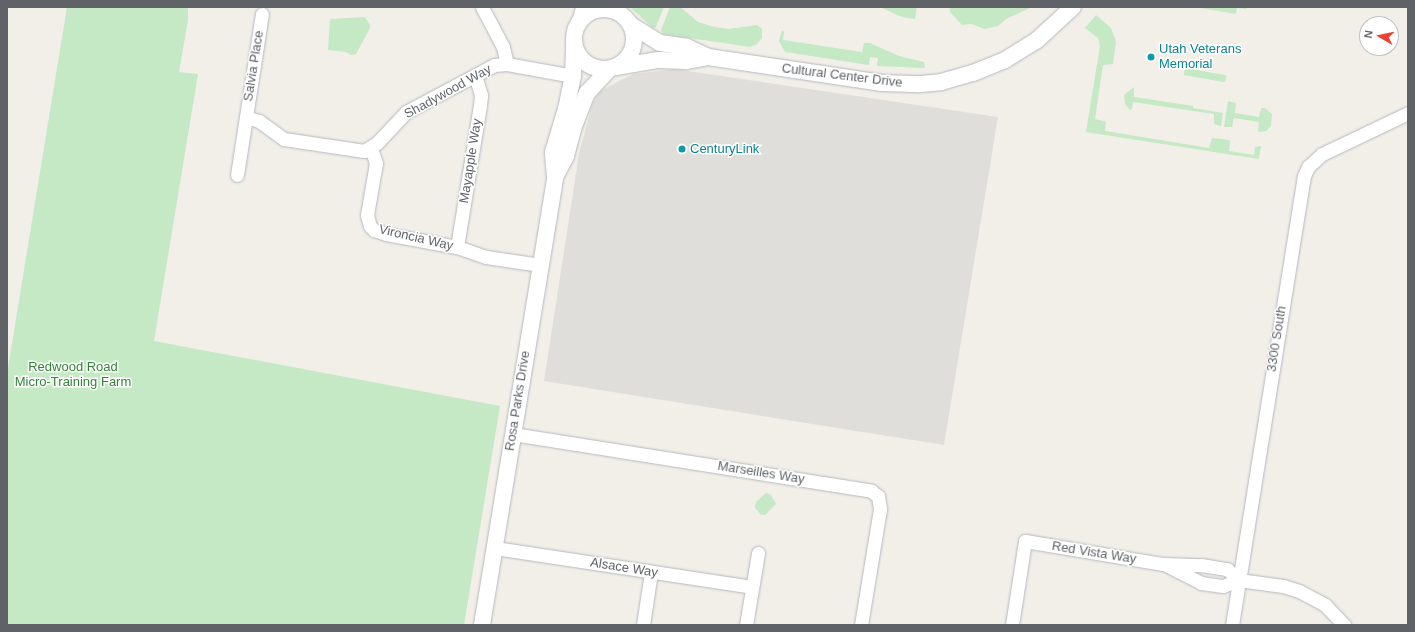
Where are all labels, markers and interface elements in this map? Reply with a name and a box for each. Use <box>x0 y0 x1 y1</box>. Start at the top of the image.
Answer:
north arrow <box>1359 16 1399 56</box>
street label: Salvia Place <box>241 29 267 103</box>
text: N <box>1362 29 1375 39</box>
place label: Utah Veterans Memorial <box>1159 42 1241 73</box>
marker: Utah Veterans Memorial <box>1146 52 1156 62</box>
street label: Cultural Center Drive <box>781 61 903 91</box>
street label: Shadywood Way <box>402 62 494 122</box>
street label: Mayapple Way <box>457 118 485 204</box>
place label: CenturyLink <box>690 141 759 157</box>
marker: CenturyLink <box>677 144 687 154</box>
street label: Vironcia Way <box>377 222 455 254</box>
street label: 3300 South <box>1264 305 1290 373</box>
street label: Rosa Parks Drive <box>502 350 534 452</box>
park label: Redwood Road Micro-Training Farm <box>15 360 131 391</box>
street label: Marseilles Way <box>716 458 806 488</box>
street label: Red Vista Way <box>1051 539 1137 567</box>
street label: Alsace Way <box>589 555 659 581</box>

